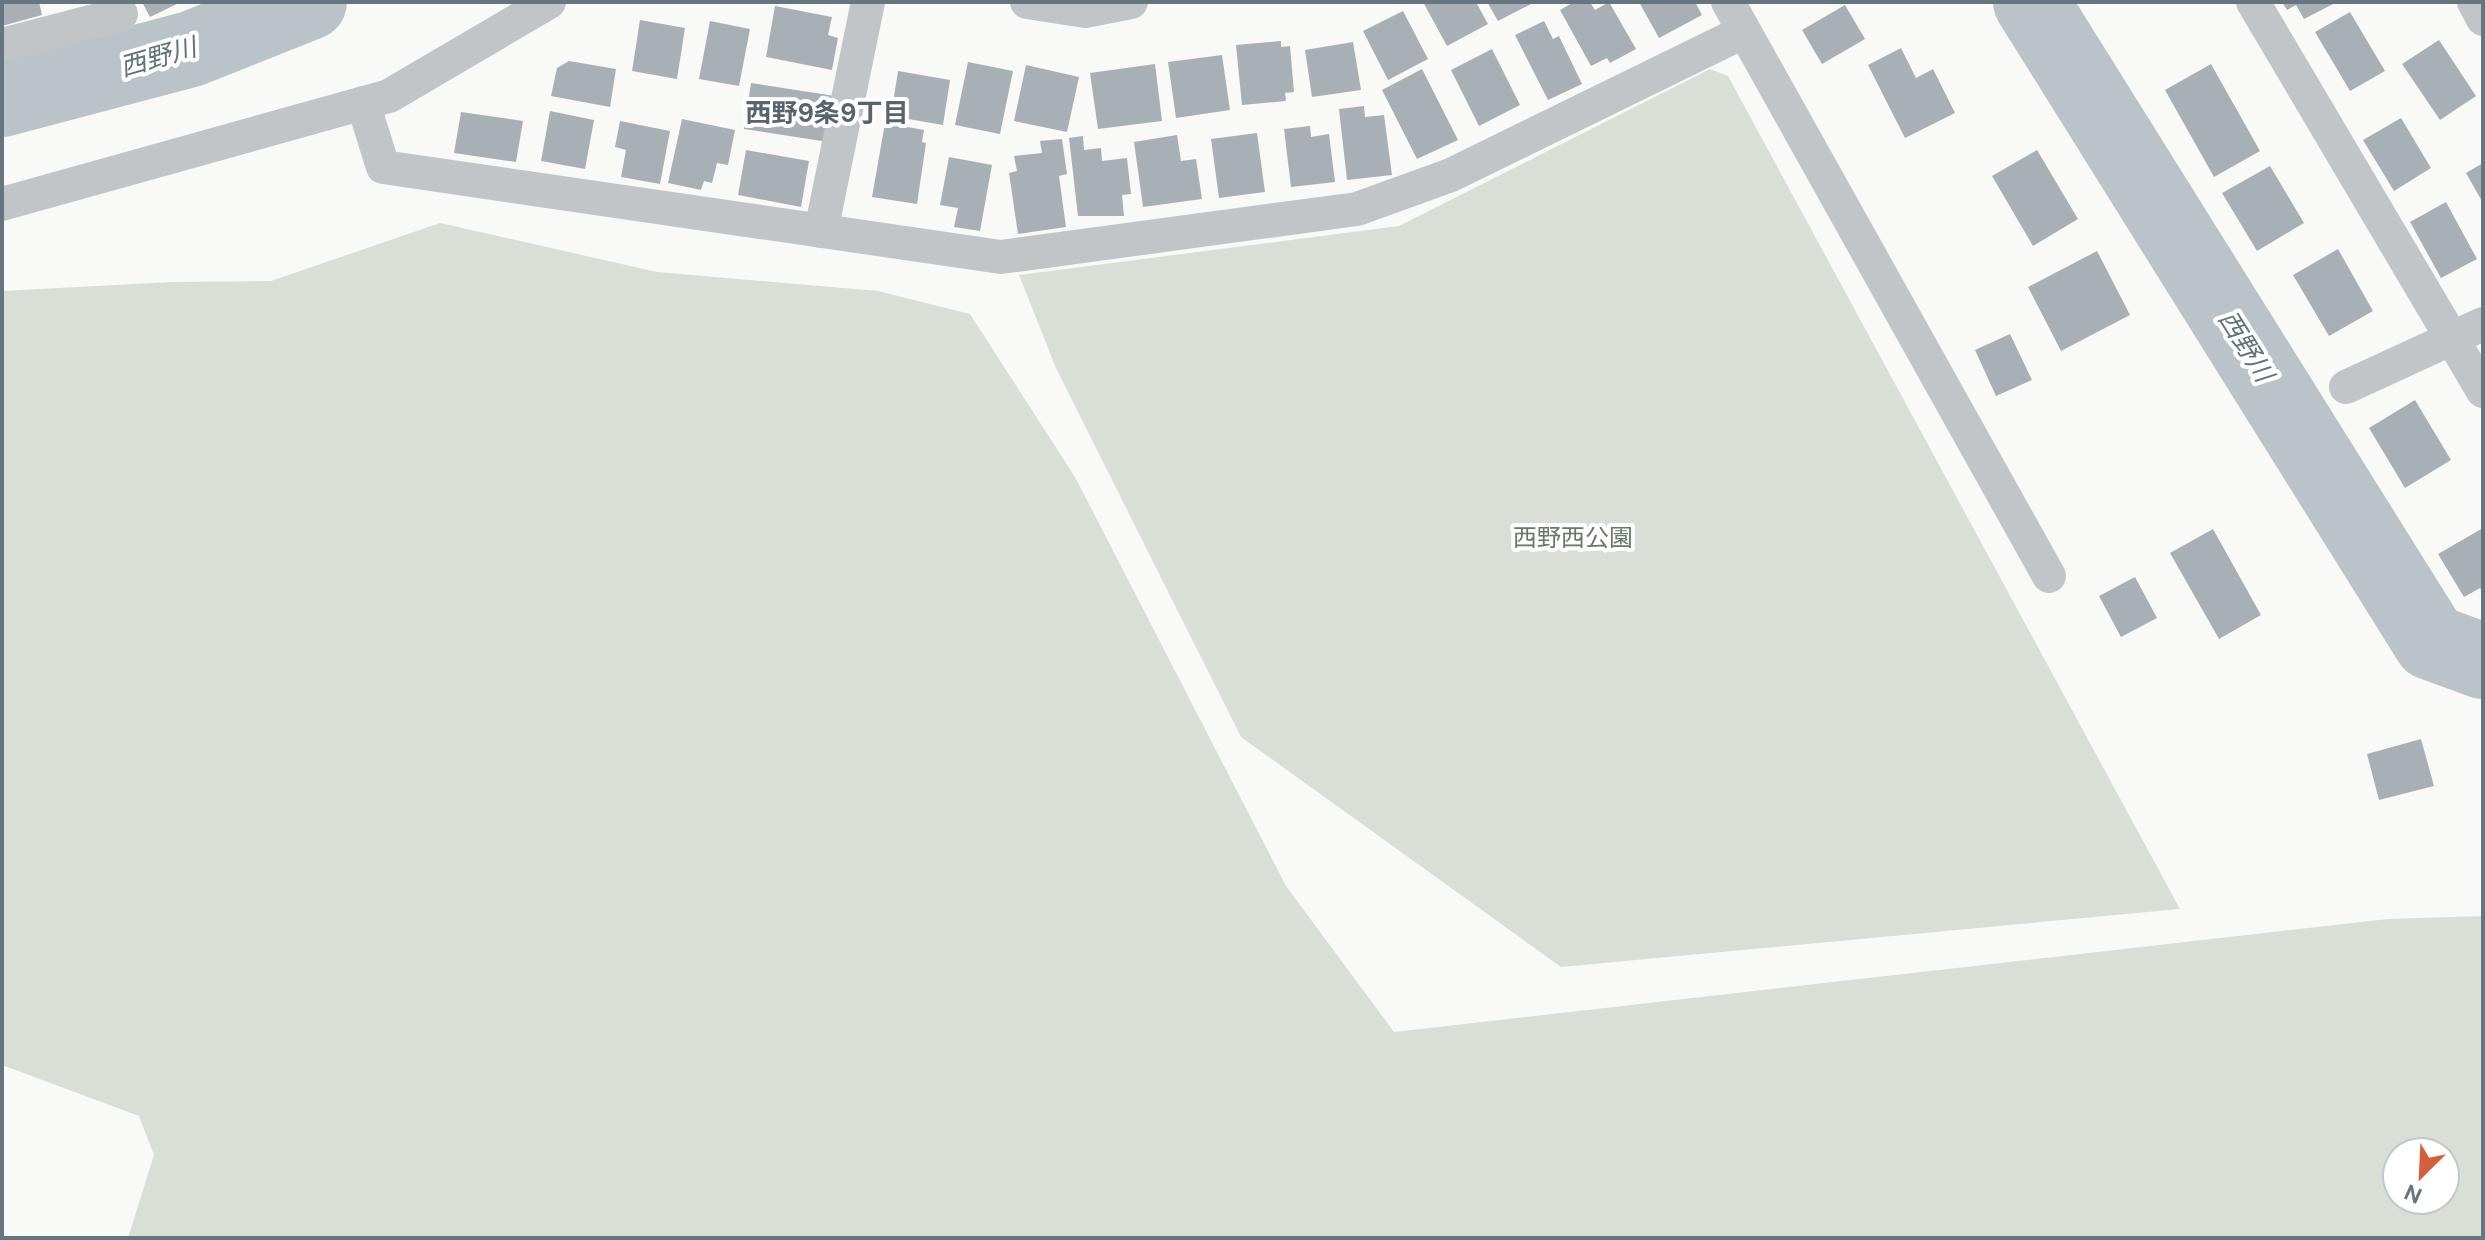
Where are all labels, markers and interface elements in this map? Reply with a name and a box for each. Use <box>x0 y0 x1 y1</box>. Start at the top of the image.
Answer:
water label: 西野川 <box>116 29 203 84</box>
district label: 西野9条9丁目 <box>745 96 909 130</box>
water label: 西野川 <box>2211 304 2283 391</box>
park label: 西野西公園 <box>1513 522 1633 553</box>
north arrow <box>2381 1136 2461 1216</box>
text: N <box>2400 1177 2426 1210</box>

